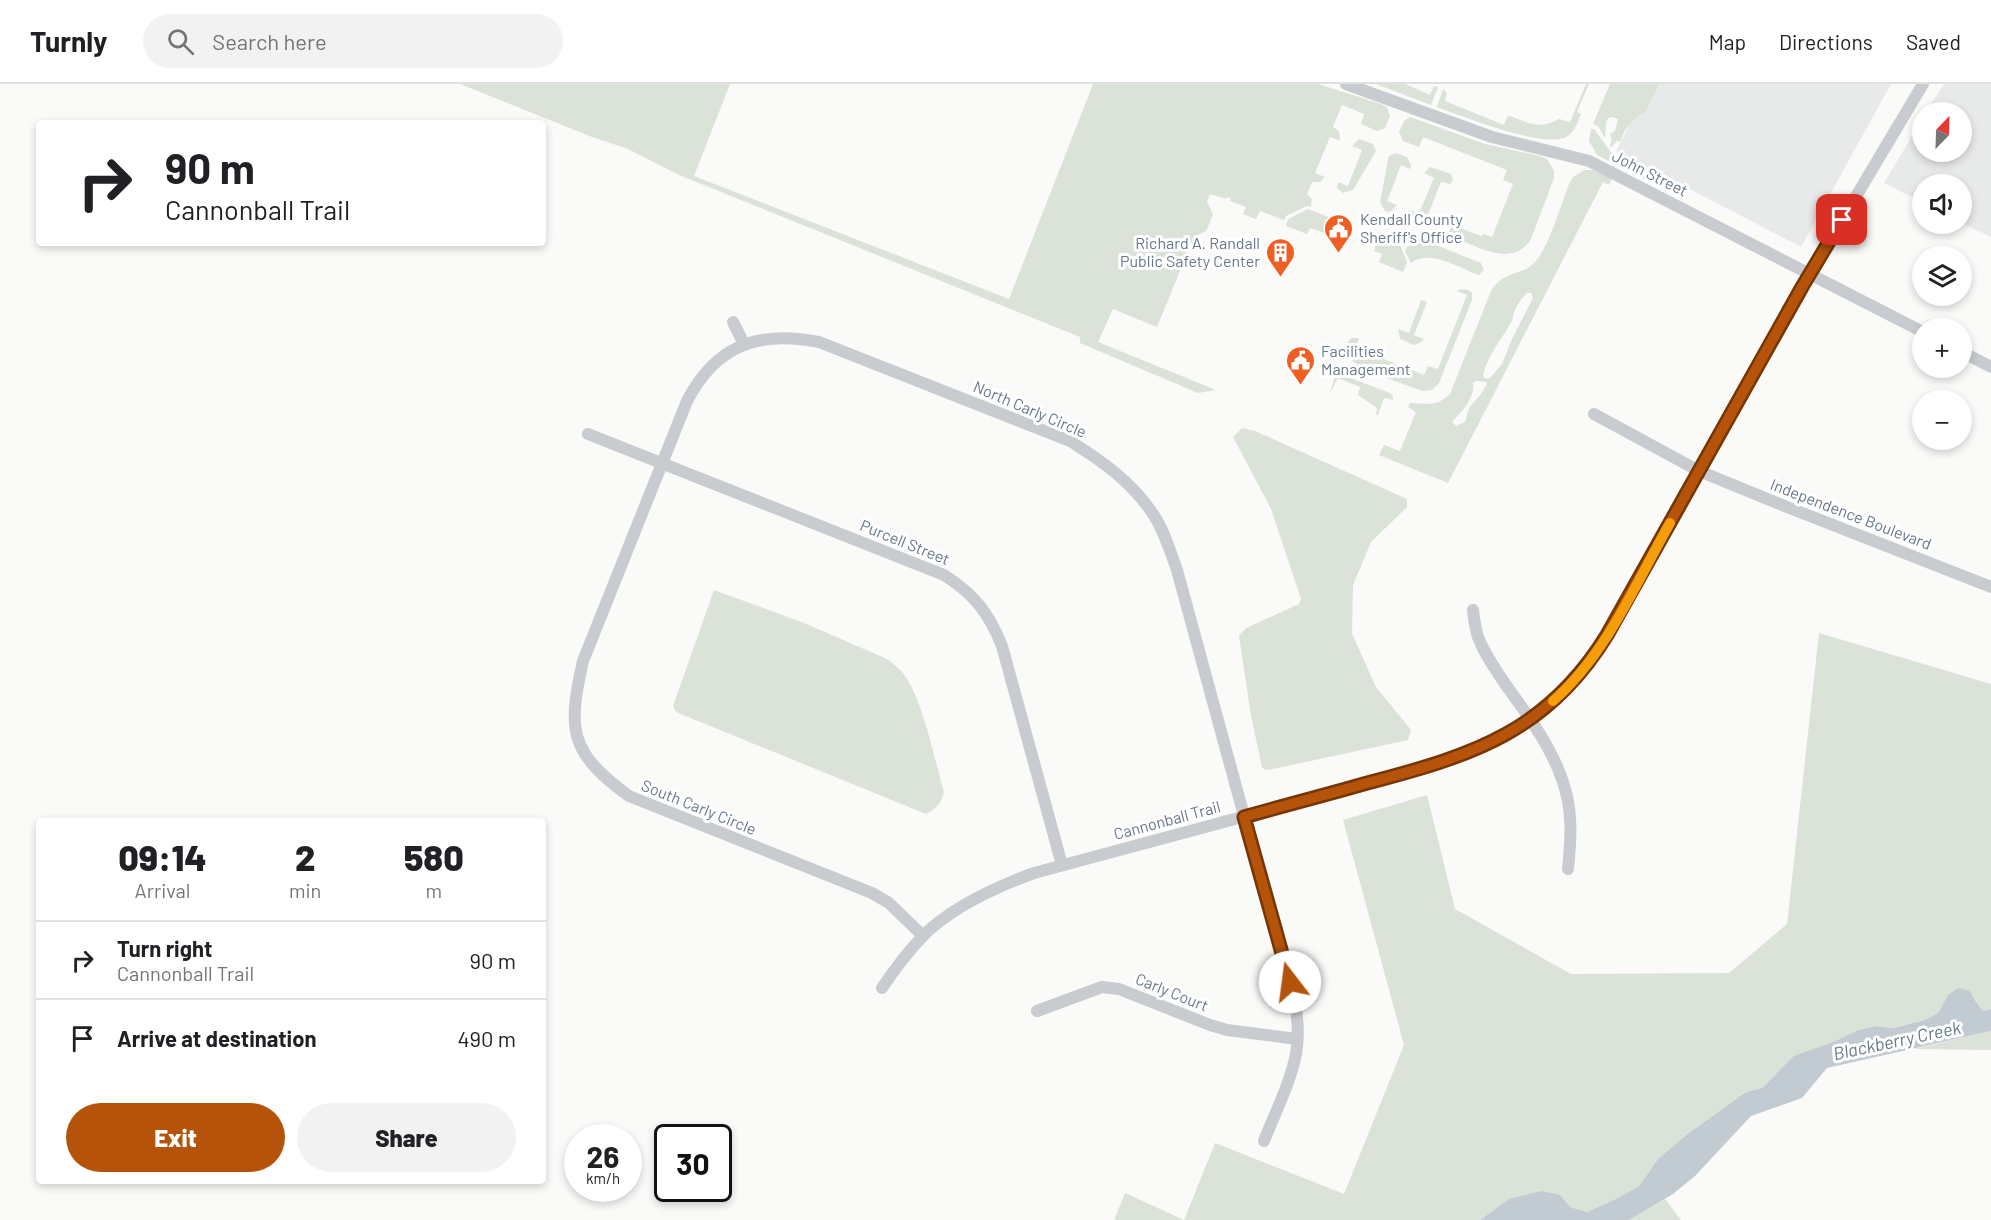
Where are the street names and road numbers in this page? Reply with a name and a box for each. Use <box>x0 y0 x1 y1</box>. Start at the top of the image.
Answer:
street label: John Street <box>1609 145 1691 200</box>
street label: North Carly Circle <box>971 376 1090 441</box>
street label: Independence Boulevard <box>1768 474 1934 553</box>
street label: Purcell Street <box>858 515 953 568</box>
street label: South Carly Circle <box>639 775 759 838</box>
street label: Cannonball Trail <box>1111 796 1222 843</box>
street label: Carly Court <box>1133 968 1211 1015</box>

